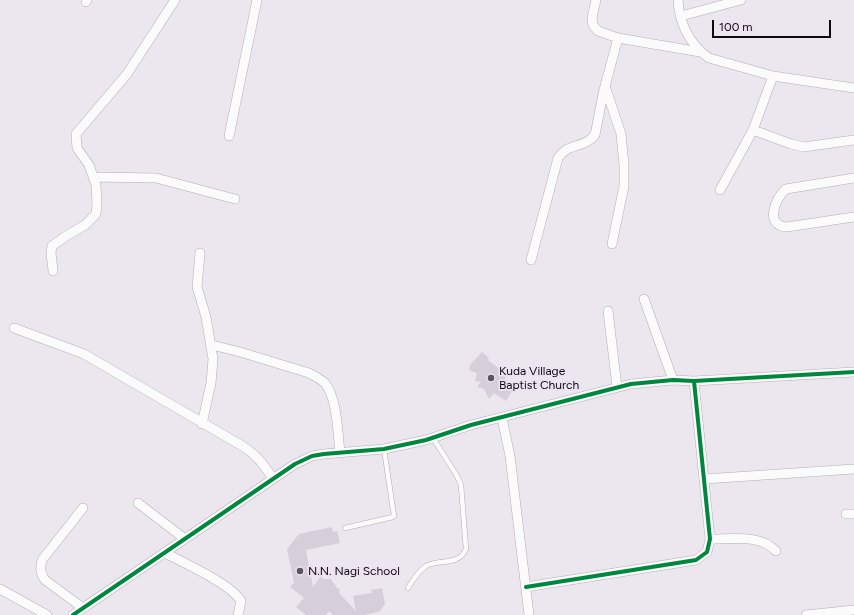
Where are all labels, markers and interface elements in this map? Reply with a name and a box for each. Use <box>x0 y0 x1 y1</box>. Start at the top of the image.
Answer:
scale bar <box>714 12 833 38</box>
text: 100 m <box>719 20 753 34</box>
place label: Kuda Village Baptist Church <box>499 364 579 392</box>
marker: Kuda Village Baptist Church <box>486 373 496 383</box>
place label: N.N. Nagi School <box>308 564 400 578</box>
marker: N.N. Nagi School <box>295 566 305 576</box>

